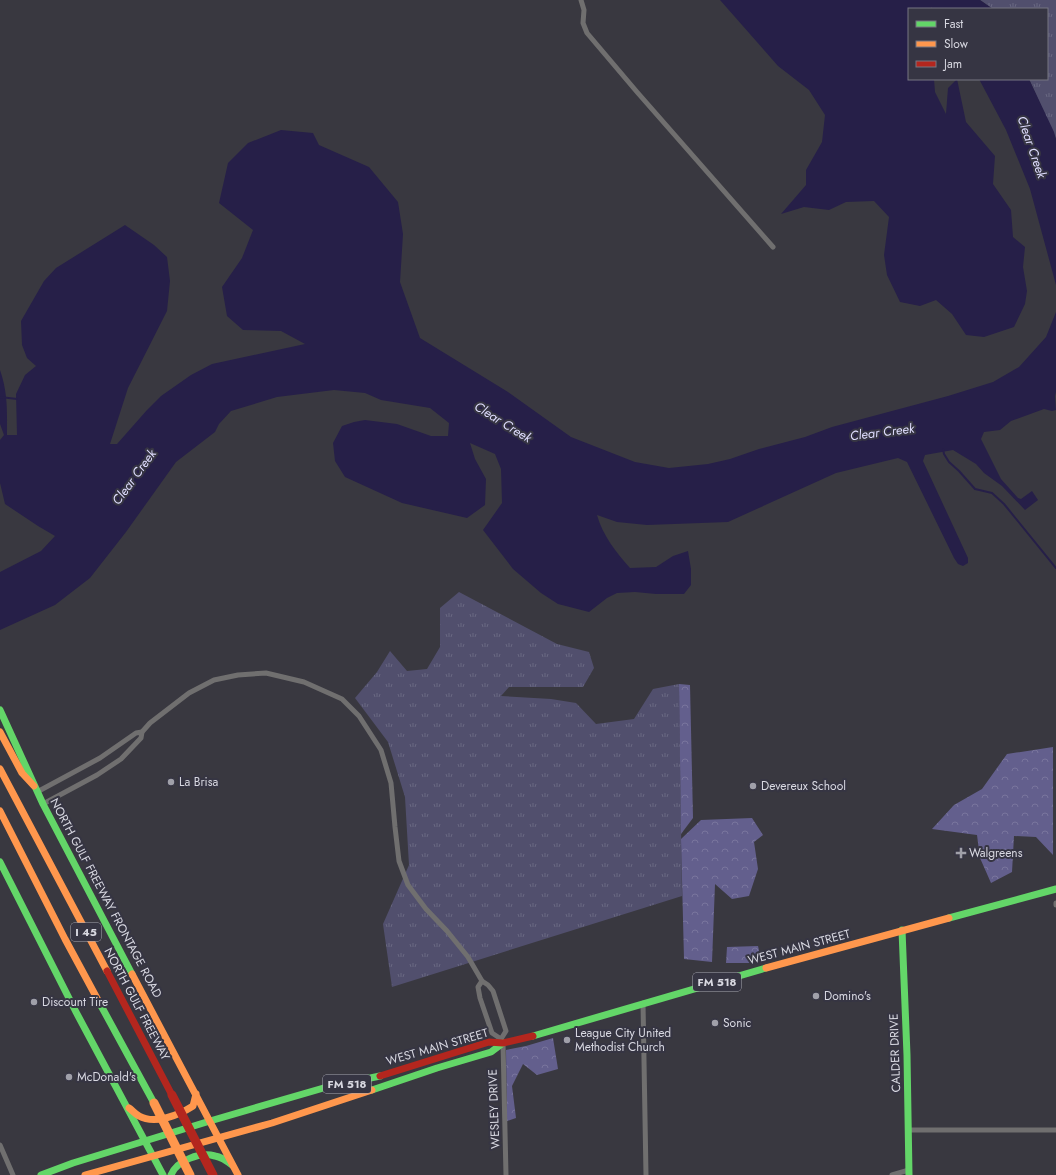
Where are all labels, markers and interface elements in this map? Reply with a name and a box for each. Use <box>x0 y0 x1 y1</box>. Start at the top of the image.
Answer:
legend <box>908 8 1048 80</box>
text: Fast <box>944 15 963 33</box>
text: Slow <box>944 35 969 53</box>
text: Jam <box>942 55 962 73</box>
water label: Clear Creek <box>1012 113 1052 181</box>
water label: Clear Creek <box>470 397 536 447</box>
water label: Clear Creek <box>849 419 916 445</box>
water label: Clear Creek <box>107 445 161 509</box>
place label: La Brisa <box>179 773 219 791</box>
marker: La Brisa <box>166 777 176 787</box>
place label: Devereux School <box>761 777 846 795</box>
marker: Devereux School <box>748 781 758 791</box>
street label: NORTH GULF FREEWAY FRONTAGE ROAD <box>45 795 167 1001</box>
place label: Walgreens <box>969 844 1023 862</box>
marker: Walgreens <box>956 848 966 858</box>
road number: I 45 <box>71 923 101 941</box>
street label: WEST MAIN STREET <box>746 925 853 969</box>
street label: NORTH GULF FREEWAY <box>100 944 175 1064</box>
road number: FM 518 <box>693 973 741 991</box>
place label: Domino's <box>824 987 871 1005</box>
marker: Domino's <box>811 991 821 1001</box>
place label: Discount Tire <box>42 993 108 1011</box>
marker: Discount Tire <box>29 997 39 1007</box>
street label: CALDER DRIVE <box>885 1013 905 1093</box>
place label: Sonic <box>723 1014 752 1032</box>
marker: Sonic <box>710 1018 720 1028</box>
street label: WEST MAIN STREET <box>384 1024 491 1070</box>
place label: League City United Methodist Church <box>575 1024 671 1056</box>
marker: League City United Methodist Church <box>562 1035 572 1045</box>
place label: McDonald's <box>77 1068 136 1086</box>
street label: WESLEY DRIVE <box>484 1069 504 1149</box>
marker: McDonald's <box>64 1072 74 1082</box>
road number: FM 518 <box>323 1075 371 1093</box>

